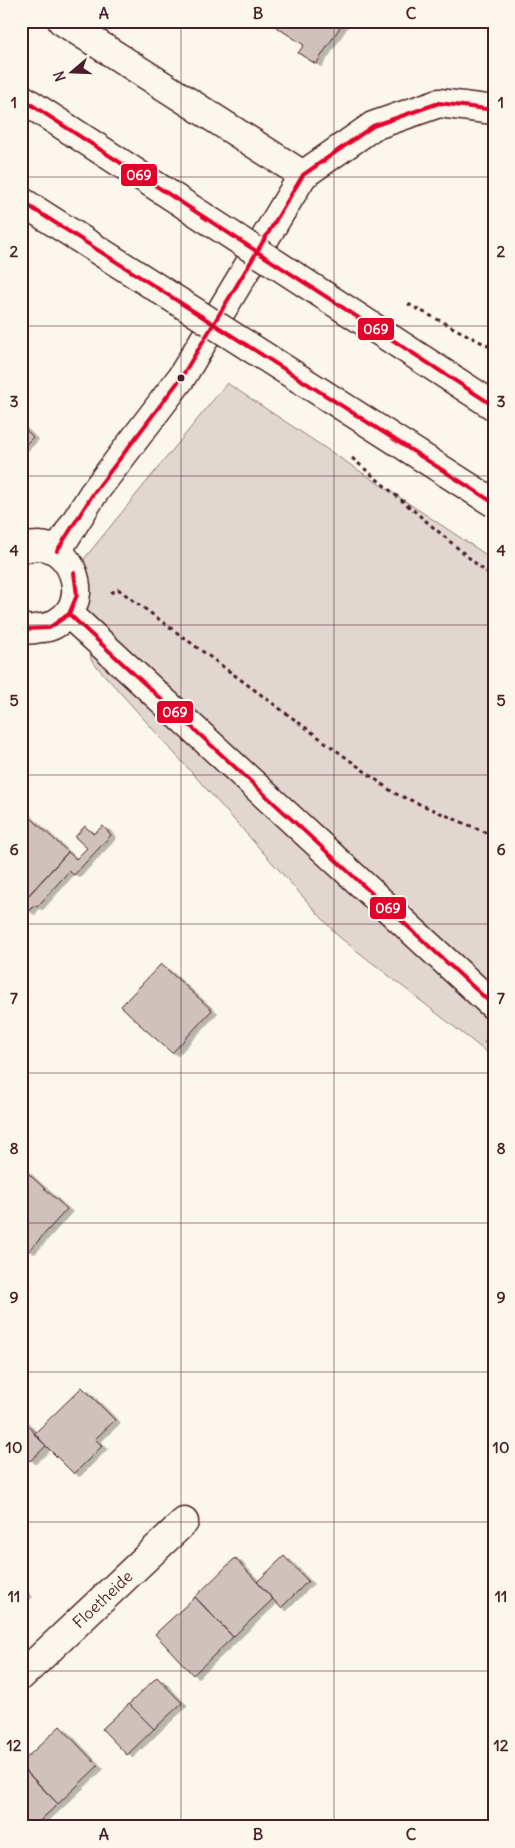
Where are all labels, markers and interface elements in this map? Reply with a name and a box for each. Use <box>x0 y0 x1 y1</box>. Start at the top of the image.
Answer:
text: A <box>99 3 109 23</box>
text: B <box>253 3 264 23</box>
text: C <box>406 3 417 23</box>
north arrow <box>48 48 98 98</box>
text: N <box>50 69 70 84</box>
text: 1 <box>11 92 17 112</box>
text: 1 <box>498 92 504 112</box>
line badge: 069 <box>120 163 158 187</box>
text: 069 <box>126 166 152 184</box>
text: 2 <box>10 241 19 261</box>
text: 2 <box>497 241 506 261</box>
line badge: 069 <box>357 317 395 341</box>
text: 069 <box>363 320 389 338</box>
unlabelled marker <box>176 373 186 383</box>
text: 3 <box>9 391 19 411</box>
text: 3 <box>496 391 506 411</box>
text: 4 <box>9 540 19 560</box>
text: 4 <box>496 540 506 560</box>
text: 5 <box>9 690 19 710</box>
text: 5 <box>496 690 506 710</box>
line badge: 069 <box>156 700 194 724</box>
text: 069 <box>162 703 188 721</box>
text: 6 <box>9 839 19 859</box>
text: 6 <box>496 839 506 859</box>
line badge: 069 <box>369 896 407 920</box>
text: 069 <box>375 899 401 917</box>
text: 7 <box>10 988 18 1008</box>
text: 7 <box>497 988 505 1008</box>
text: 8 <box>9 1138 19 1158</box>
text: 8 <box>496 1138 506 1158</box>
text: 9 <box>9 1287 19 1307</box>
text: 9 <box>496 1287 506 1307</box>
text: 10 <box>6 1437 22 1457</box>
text: 10 <box>493 1437 509 1457</box>
street label: Floetheide <box>68 1566 137 1632</box>
text: 11 <box>8 1586 20 1606</box>
text: 11 <box>495 1586 507 1606</box>
text: 12 <box>6 1735 22 1755</box>
text: 12 <box>493 1735 509 1755</box>
text: A <box>99 1824 109 1844</box>
text: B <box>253 1824 264 1844</box>
text: C <box>406 1824 417 1844</box>

